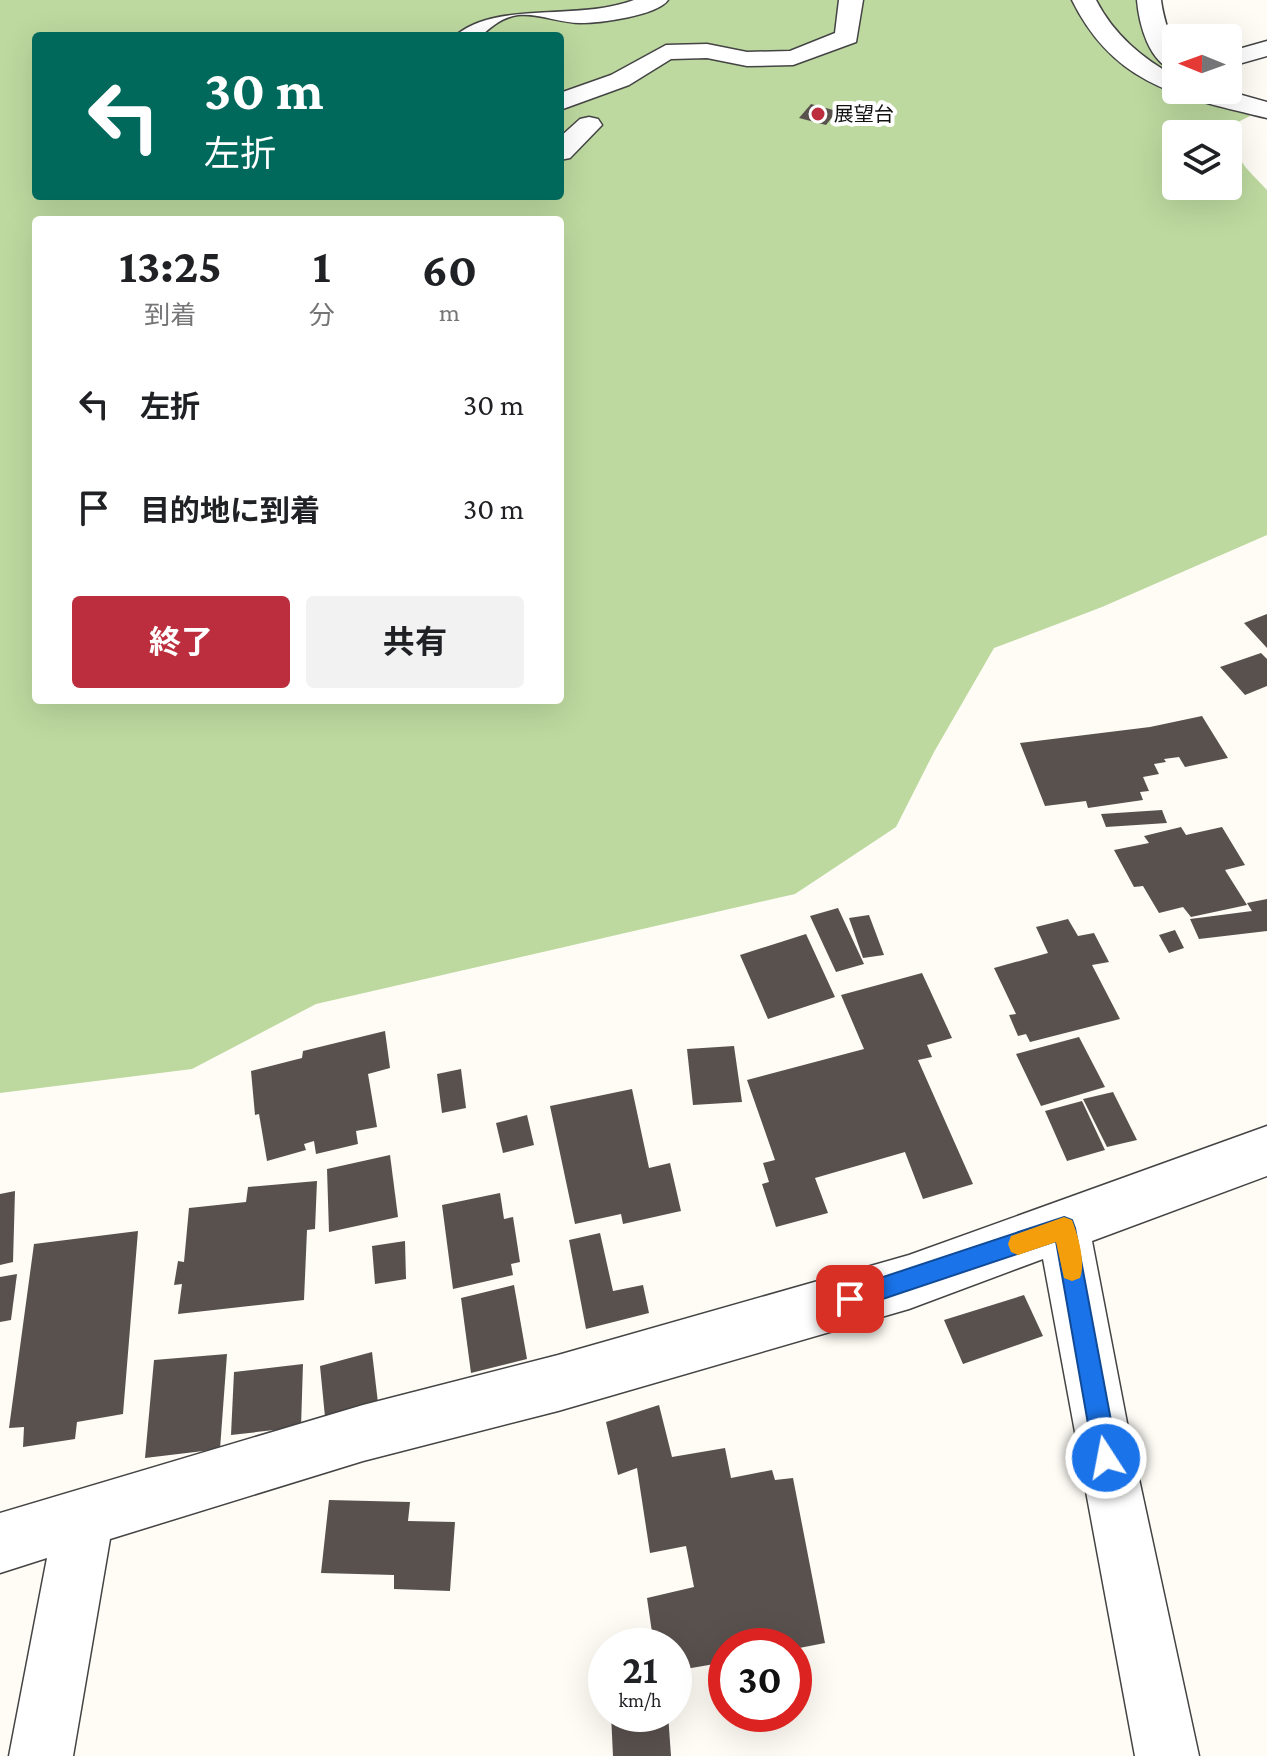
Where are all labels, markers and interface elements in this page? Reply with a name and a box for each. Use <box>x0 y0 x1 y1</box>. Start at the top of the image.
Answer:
north arrow <box>1162 24 1242 104</box>
map controls <box>1162 24 1242 200</box>
text: 30 m <box>204 59 324 121</box>
icon: left <box>72 64 176 168</box>
place label: 展望台 <box>834 103 894 125</box>
marker: 展望台 <box>809 105 827 123</box>
button: layers <box>1162 120 1242 200</box>
text: 左折 <box>204 134 276 174</box>
text: 13:25 <box>119 239 222 292</box>
text: 1 <box>313 239 331 292</box>
text: 60 <box>422 243 477 296</box>
text: m <box>439 298 460 327</box>
text: 到着 <box>144 301 196 330</box>
text: 分 <box>309 301 335 330</box>
icon: left <box>72 382 116 426</box>
text: 30 m <box>463 388 524 421</box>
text: 左折 <box>140 390 200 423</box>
icon: arrive <box>72 486 116 530</box>
text: 30 m <box>463 492 524 525</box>
text: 目的地に到着 <box>140 494 320 527</box>
button: 終了 <box>72 596 290 688</box>
button: 共有 <box>306 596 524 688</box>
pin <box>816 1265 884 1333</box>
icon: arrive <box>828 1277 872 1321</box>
position arrow <box>1064 1416 1148 1500</box>
speed limit sign: 30 <box>708 1628 812 1732</box>
text: 21 <box>622 1647 658 1692</box>
text: km/h <box>618 1689 662 1711</box>

